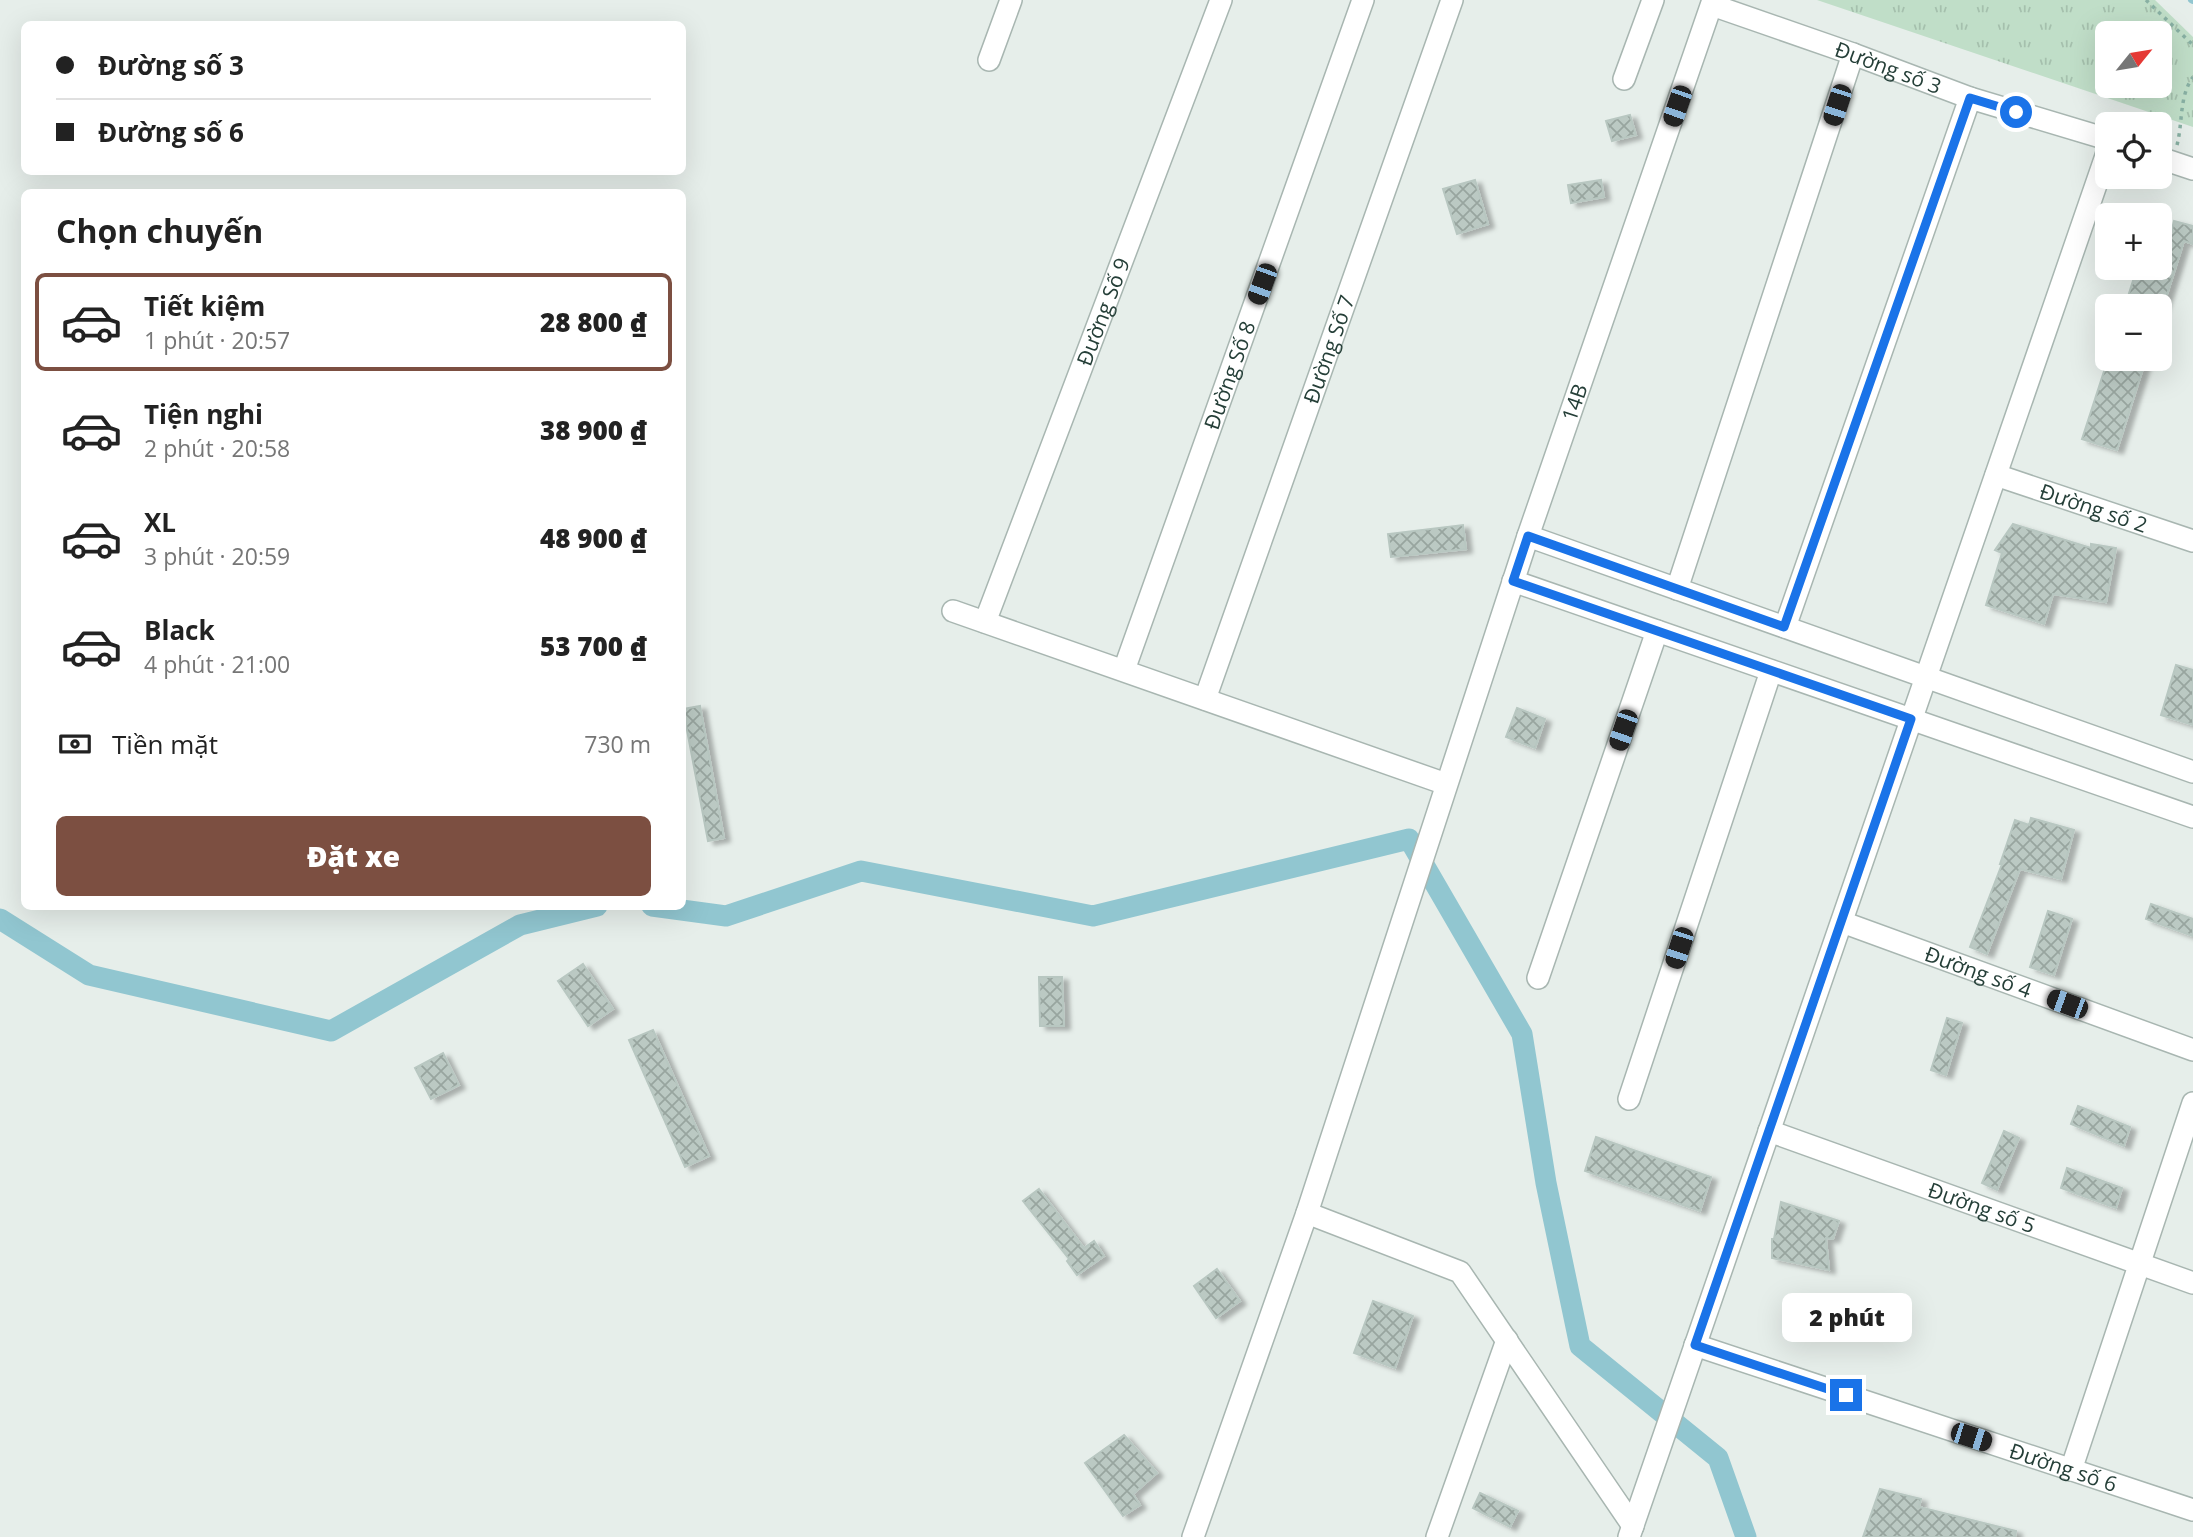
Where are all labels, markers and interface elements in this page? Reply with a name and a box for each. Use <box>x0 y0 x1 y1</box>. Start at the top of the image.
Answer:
north arrow <box>2095 21 2172 98</box>
map controls <box>2095 21 2172 371</box>
street label: Đường số 3 <box>1831 35 1946 100</box>
text: Đường số 3 <box>98 47 244 83</box>
car <box>1821 82 1854 128</box>
car <box>1661 83 1694 129</box>
route start <box>2000 96 2032 128</box>
button: locate <box>2095 112 2172 189</box>
text: Đường số 6 <box>98 114 244 150</box>
button: + <box>2095 203 2172 280</box>
text: Chọn chuyến <box>56 209 263 252</box>
street label: Đường Số 9 <box>1070 254 1136 370</box>
car <box>1245 261 1280 307</box>
text: Tiết kiệm <box>144 288 265 324</box>
icon: car <box>60 291 123 354</box>
street label: Đường Số 7 <box>1297 291 1361 407</box>
button: − <box>2095 294 2172 371</box>
text: 28 800 ₫ <box>540 304 647 340</box>
street label: Đường Số 8 <box>1197 317 1261 433</box>
text: 1 phút · 20:57 <box>144 324 290 356</box>
street label: 14B <box>1555 380 1593 425</box>
text: Tiện nghi <box>144 396 263 432</box>
icon: car <box>60 399 123 462</box>
text: 38 900 ₫ <box>540 412 647 448</box>
text: 2 phút · 20:58 <box>144 432 290 464</box>
street label: Đường số 2 <box>2036 477 2151 539</box>
text: XL <box>144 504 176 540</box>
icon: car <box>60 507 123 570</box>
text: 48 900 ₫ <box>540 520 647 556</box>
text: 3 phút · 20:59 <box>144 540 290 572</box>
text: Black <box>144 612 215 648</box>
icon: car <box>60 615 123 678</box>
text: 53 700 ₫ <box>540 628 647 664</box>
text: 4 phút · 21:00 <box>144 648 290 680</box>
car <box>1607 707 1640 753</box>
icon: cash <box>56 725 94 763</box>
text: Tiền mặt <box>112 726 218 762</box>
text: 730 m <box>584 728 651 760</box>
button: Đặt xe <box>56 816 651 896</box>
car <box>1663 925 1696 971</box>
street label: Đường số 4 <box>1921 939 2036 1004</box>
car <box>2044 987 2091 1021</box>
street label: Đường số 5 <box>1924 1175 2039 1239</box>
callout: 2 phút <box>1781 1294 1911 1342</box>
text: 2 phút <box>1809 1301 1885 1333</box>
route end <box>1830 1379 1862 1411</box>
car <box>1948 1421 1995 1453</box>
street label: Đường số 6 <box>2006 1436 2121 1498</box>

